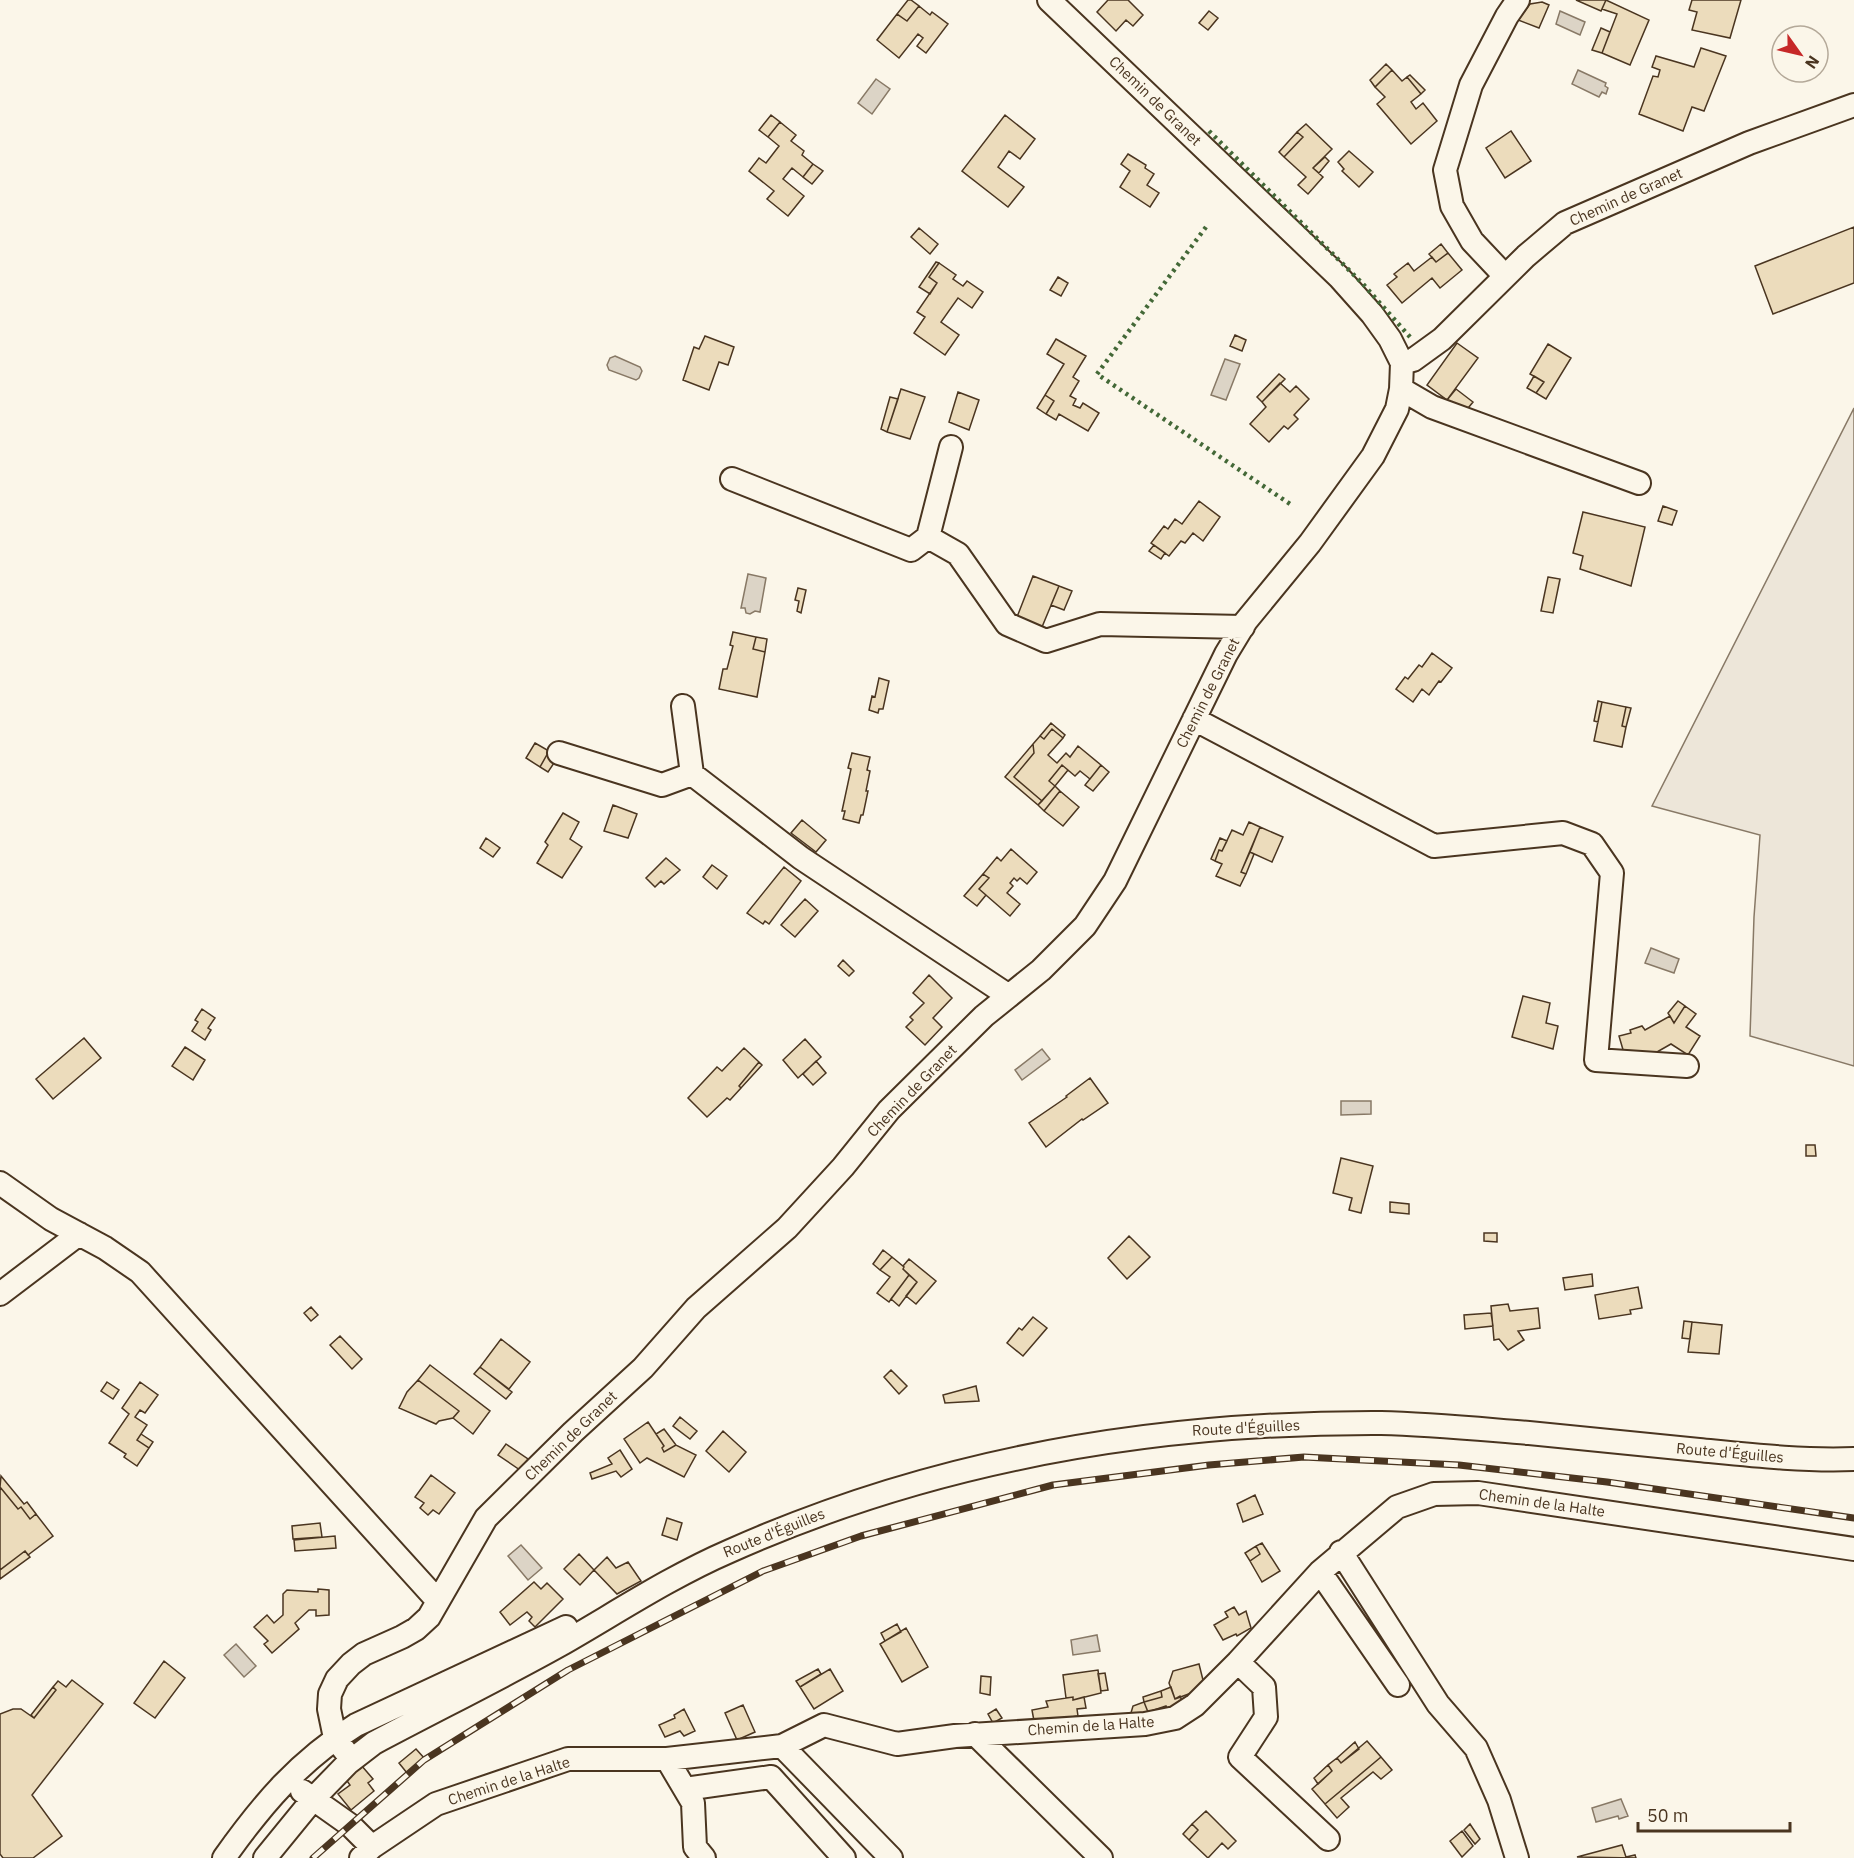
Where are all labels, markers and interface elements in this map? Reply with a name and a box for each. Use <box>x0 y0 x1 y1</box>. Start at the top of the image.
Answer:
north arrow <box>1770 24 1830 84</box>
street label: Chemin de Granet <box>1105 52 1206 150</box>
text: N <box>1801 52 1824 73</box>
street label: Chemin de Granet <box>1566 163 1685 230</box>
street label: Chemin de Granet <box>1172 634 1244 751</box>
street label: Chemin de Granet <box>863 1040 961 1141</box>
street label: Chemin de Granet <box>520 1387 621 1485</box>
street label: Route d'Éguilles <box>1192 1415 1300 1440</box>
street label: Route d'Éguilles <box>1675 1438 1785 1467</box>
street label: Chemin de la Halte <box>1478 1484 1606 1521</box>
street label: Route d'Éguilles <box>720 1503 827 1562</box>
street label: Chemin de la Halte <box>1027 1712 1155 1739</box>
street label: Chemin de la Halte <box>445 1752 572 1809</box>
scale bar <box>1638 1795 1790 1833</box>
text: 50 m <box>1647 1804 1689 1827</box>

